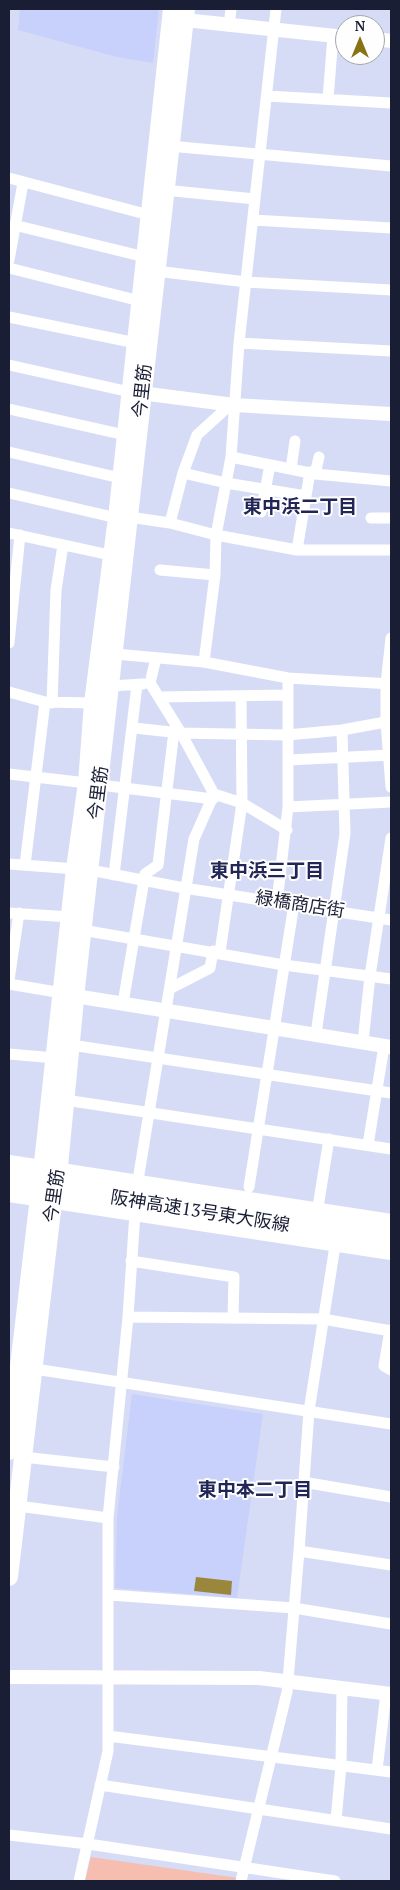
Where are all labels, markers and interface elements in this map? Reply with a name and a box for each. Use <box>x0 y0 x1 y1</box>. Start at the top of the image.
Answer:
north arrow <box>335 15 385 65</box>
text: N <box>355 16 365 35</box>
street label: 今里筋 <box>129 363 157 419</box>
district label: 東中浜二丁目 <box>243 497 357 519</box>
street label: 今里筋 <box>85 765 113 821</box>
district label: 東中浜三丁目 <box>210 861 324 883</box>
street label: 緑橋商店街 <box>254 887 346 923</box>
street label: 今里筋 <box>41 1168 69 1224</box>
street label: 阪神高速13号東大阪線 <box>109 1187 291 1237</box>
district label: 東中本二丁目 <box>198 1480 312 1502</box>

